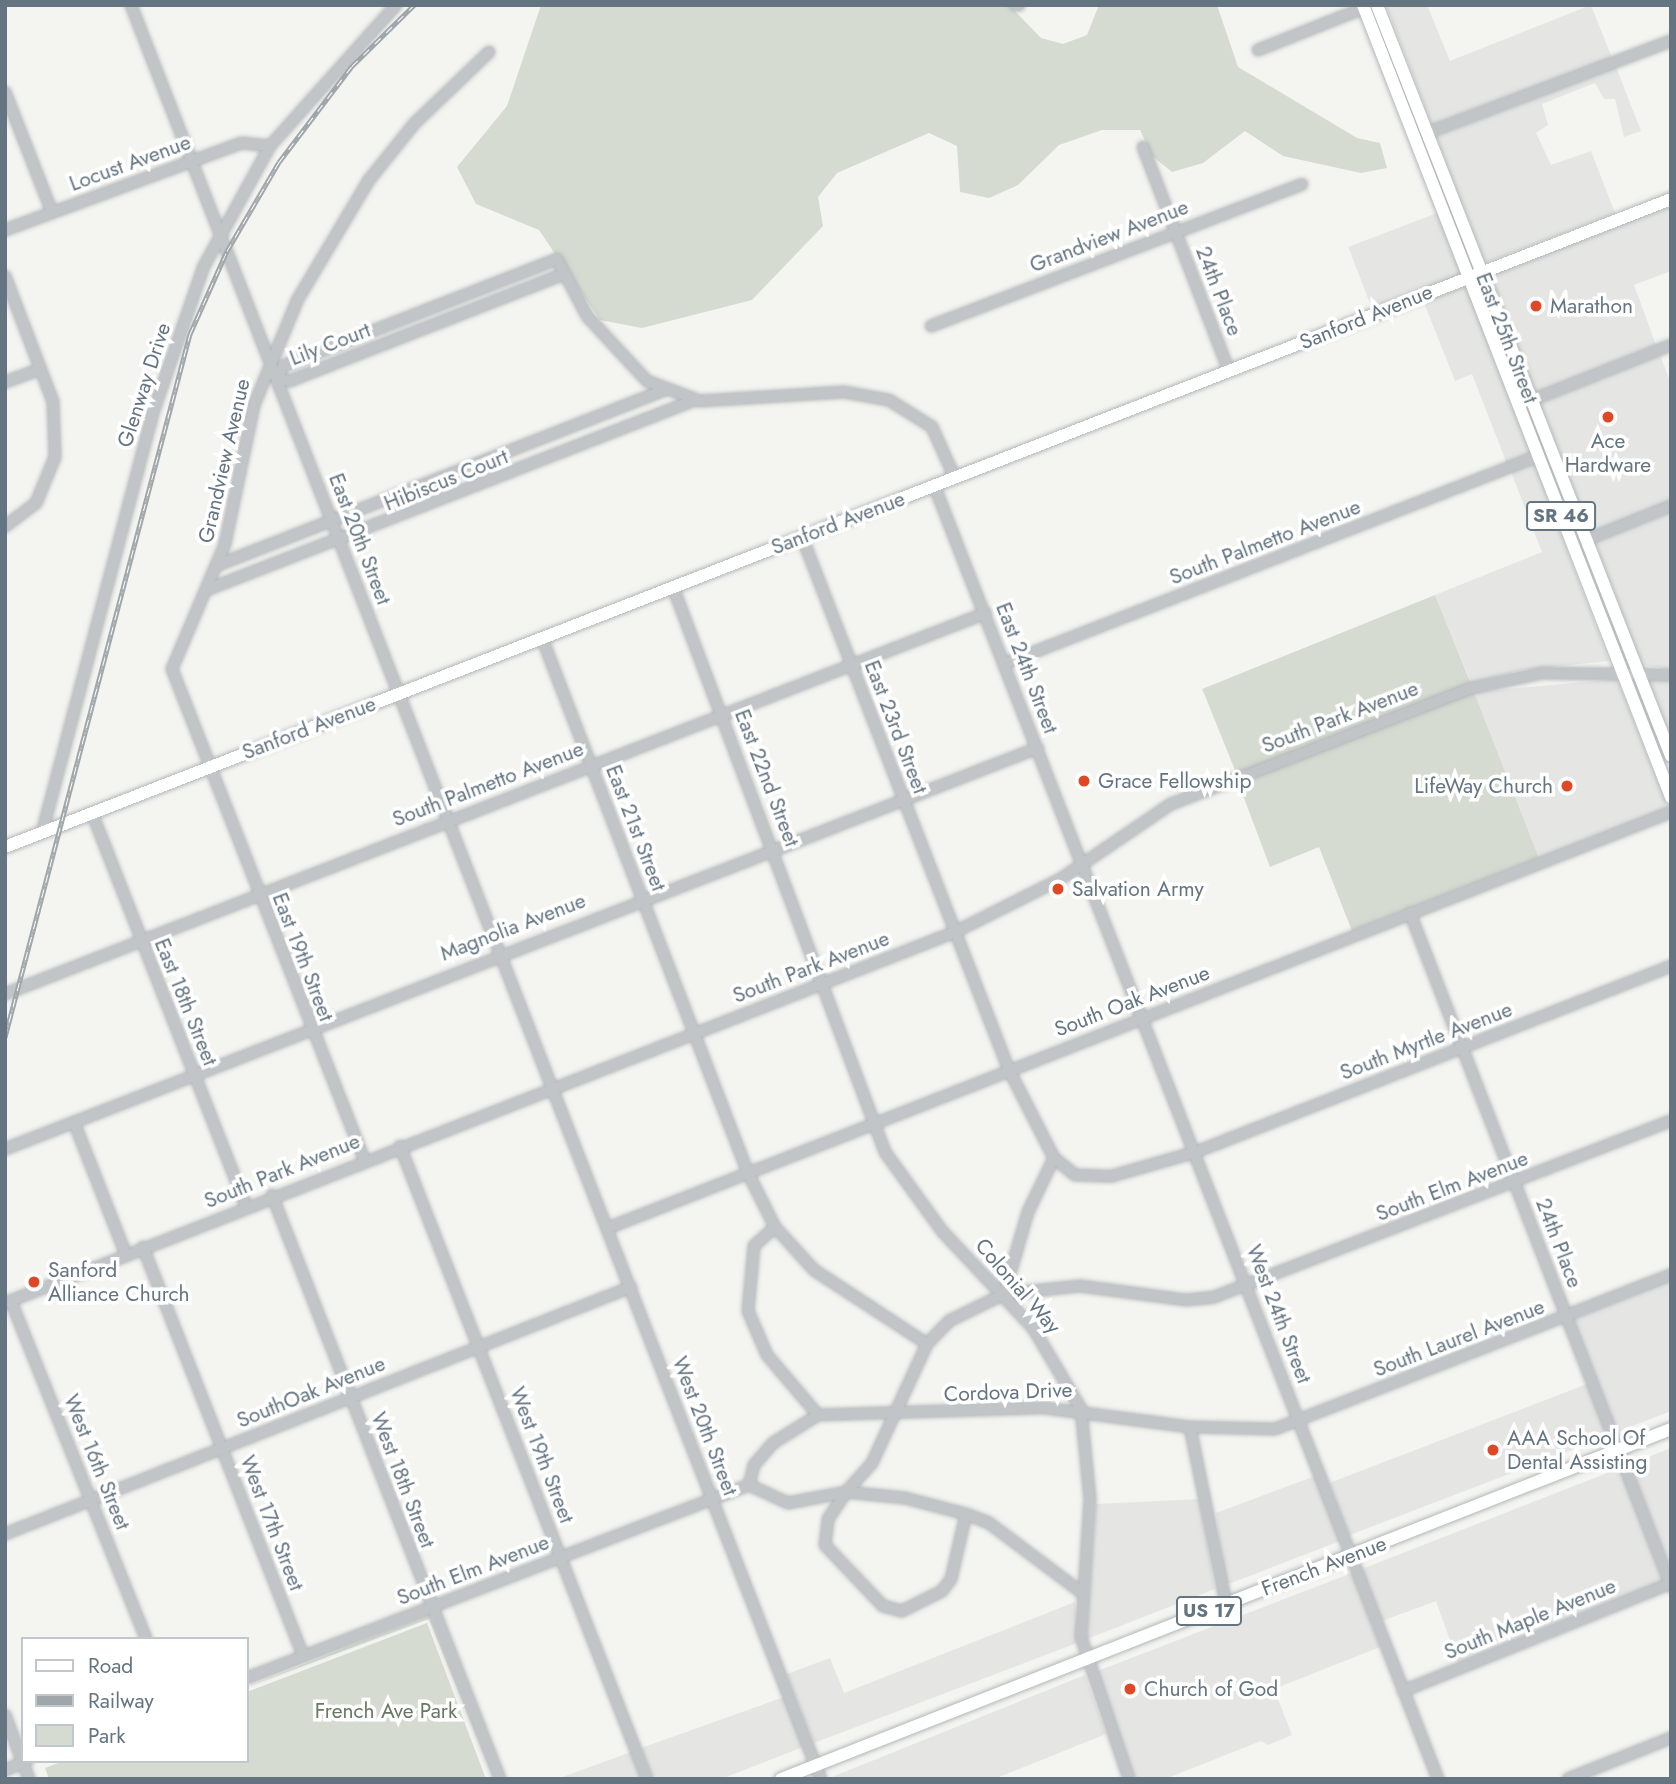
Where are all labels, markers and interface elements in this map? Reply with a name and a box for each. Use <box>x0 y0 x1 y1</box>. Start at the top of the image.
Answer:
street label: Locust Avenue <box>66 129 194 197</box>
street label: Grandview Avenue <box>1026 194 1192 278</box>
street label: 24th Place <box>1190 243 1248 339</box>
street label: East 25th Street <box>1471 269 1543 407</box>
street label: Sanford Avenue <box>1296 279 1436 355</box>
place label: Marathon <box>1550 293 1633 319</box>
marker: Marathon <box>1528 298 1544 314</box>
street label: Lily Court <box>286 317 374 371</box>
street label: Glenway Drive <box>112 320 176 450</box>
street label: Grandview Avenue <box>193 376 255 546</box>
marker: Ace Hardware <box>1600 409 1616 425</box>
place label: Ace Hardware <box>1565 428 1651 478</box>
street label: Hibiscus Court <box>380 444 512 516</box>
street label: East 20th Street <box>323 470 397 608</box>
street label: Sanford Avenue <box>768 486 908 560</box>
street label: South Palmetto Avenue <box>1166 494 1364 590</box>
road number: SR 46 <box>1526 500 1596 531</box>
street label: East 24th Street <box>990 599 1064 737</box>
street label: East 23rd Street <box>859 657 933 797</box>
street label: South Park Avenue <box>1258 676 1422 758</box>
street label: Sanford Avenue <box>239 691 379 765</box>
street label: East 22nd Street <box>729 706 805 850</box>
street label: South Palmetto Avenue <box>389 736 587 832</box>
street label: East 21st Street <box>600 762 672 894</box>
place label: Grace Fellowship <box>1098 768 1251 794</box>
marker: Grace Fellowship <box>1076 773 1092 789</box>
place label: LifeWay Church <box>1414 773 1553 799</box>
marker: LifeWay Church <box>1559 778 1575 794</box>
place label: Salvation Army <box>1072 876 1204 902</box>
marker: Salvation Army <box>1050 881 1066 897</box>
street label: Magnolia Avenue <box>437 888 589 966</box>
street label: East 19th Street <box>267 889 339 1025</box>
street label: South Park Avenue <box>729 926 893 1008</box>
street label: East 18th Street <box>149 935 223 1069</box>
street label: South Oak Avenue <box>1051 960 1213 1042</box>
street label: South Myrtle Avenue <box>1336 997 1516 1085</box>
street label: South Park Avenue <box>201 1128 363 1214</box>
street label: South Elm Avenue <box>1372 1145 1532 1227</box>
street label: 24th Place <box>1530 1195 1588 1291</box>
street label: Colonial Way <box>970 1233 1066 1339</box>
street label: West 24th Street <box>1241 1241 1317 1387</box>
place label: Sanford Alliance Church <box>48 1257 190 1307</box>
marker: Sanford Alliance Church <box>26 1274 42 1290</box>
street label: South Laurel Avenue <box>1370 1294 1548 1382</box>
street label: SouthOak Avenue <box>233 1351 389 1433</box>
street label: West 20th Street <box>667 1353 743 1499</box>
street label: Cordova Drive <box>943 1377 1073 1407</box>
street label: West 19th Street <box>504 1383 580 1527</box>
street label: West 16th Street <box>58 1391 136 1533</box>
street label: West 18th Street <box>366 1409 440 1551</box>
place label: AAA School Of Dental Assisting <box>1507 1425 1648 1475</box>
marker: AAA School Of Dental Assisting <box>1485 1442 1501 1458</box>
street label: West 17th Street <box>235 1452 309 1594</box>
street label: South Elm Avenue <box>393 1529 553 1611</box>
street label: French Avenue <box>1258 1531 1390 1601</box>
street label: South Maple Avenue <box>1441 1573 1619 1665</box>
road number: US 17 <box>1176 1596 1242 1626</box>
legend <box>21 1637 248 1763</box>
text: Road <box>88 1651 133 1681</box>
place label: Church of God <box>1144 1676 1278 1702</box>
marker: Church of God <box>1122 1681 1138 1697</box>
text: Railway <box>88 1686 154 1716</box>
park label: French Ave Park <box>315 1698 457 1724</box>
text: Park <box>88 1721 125 1751</box>

